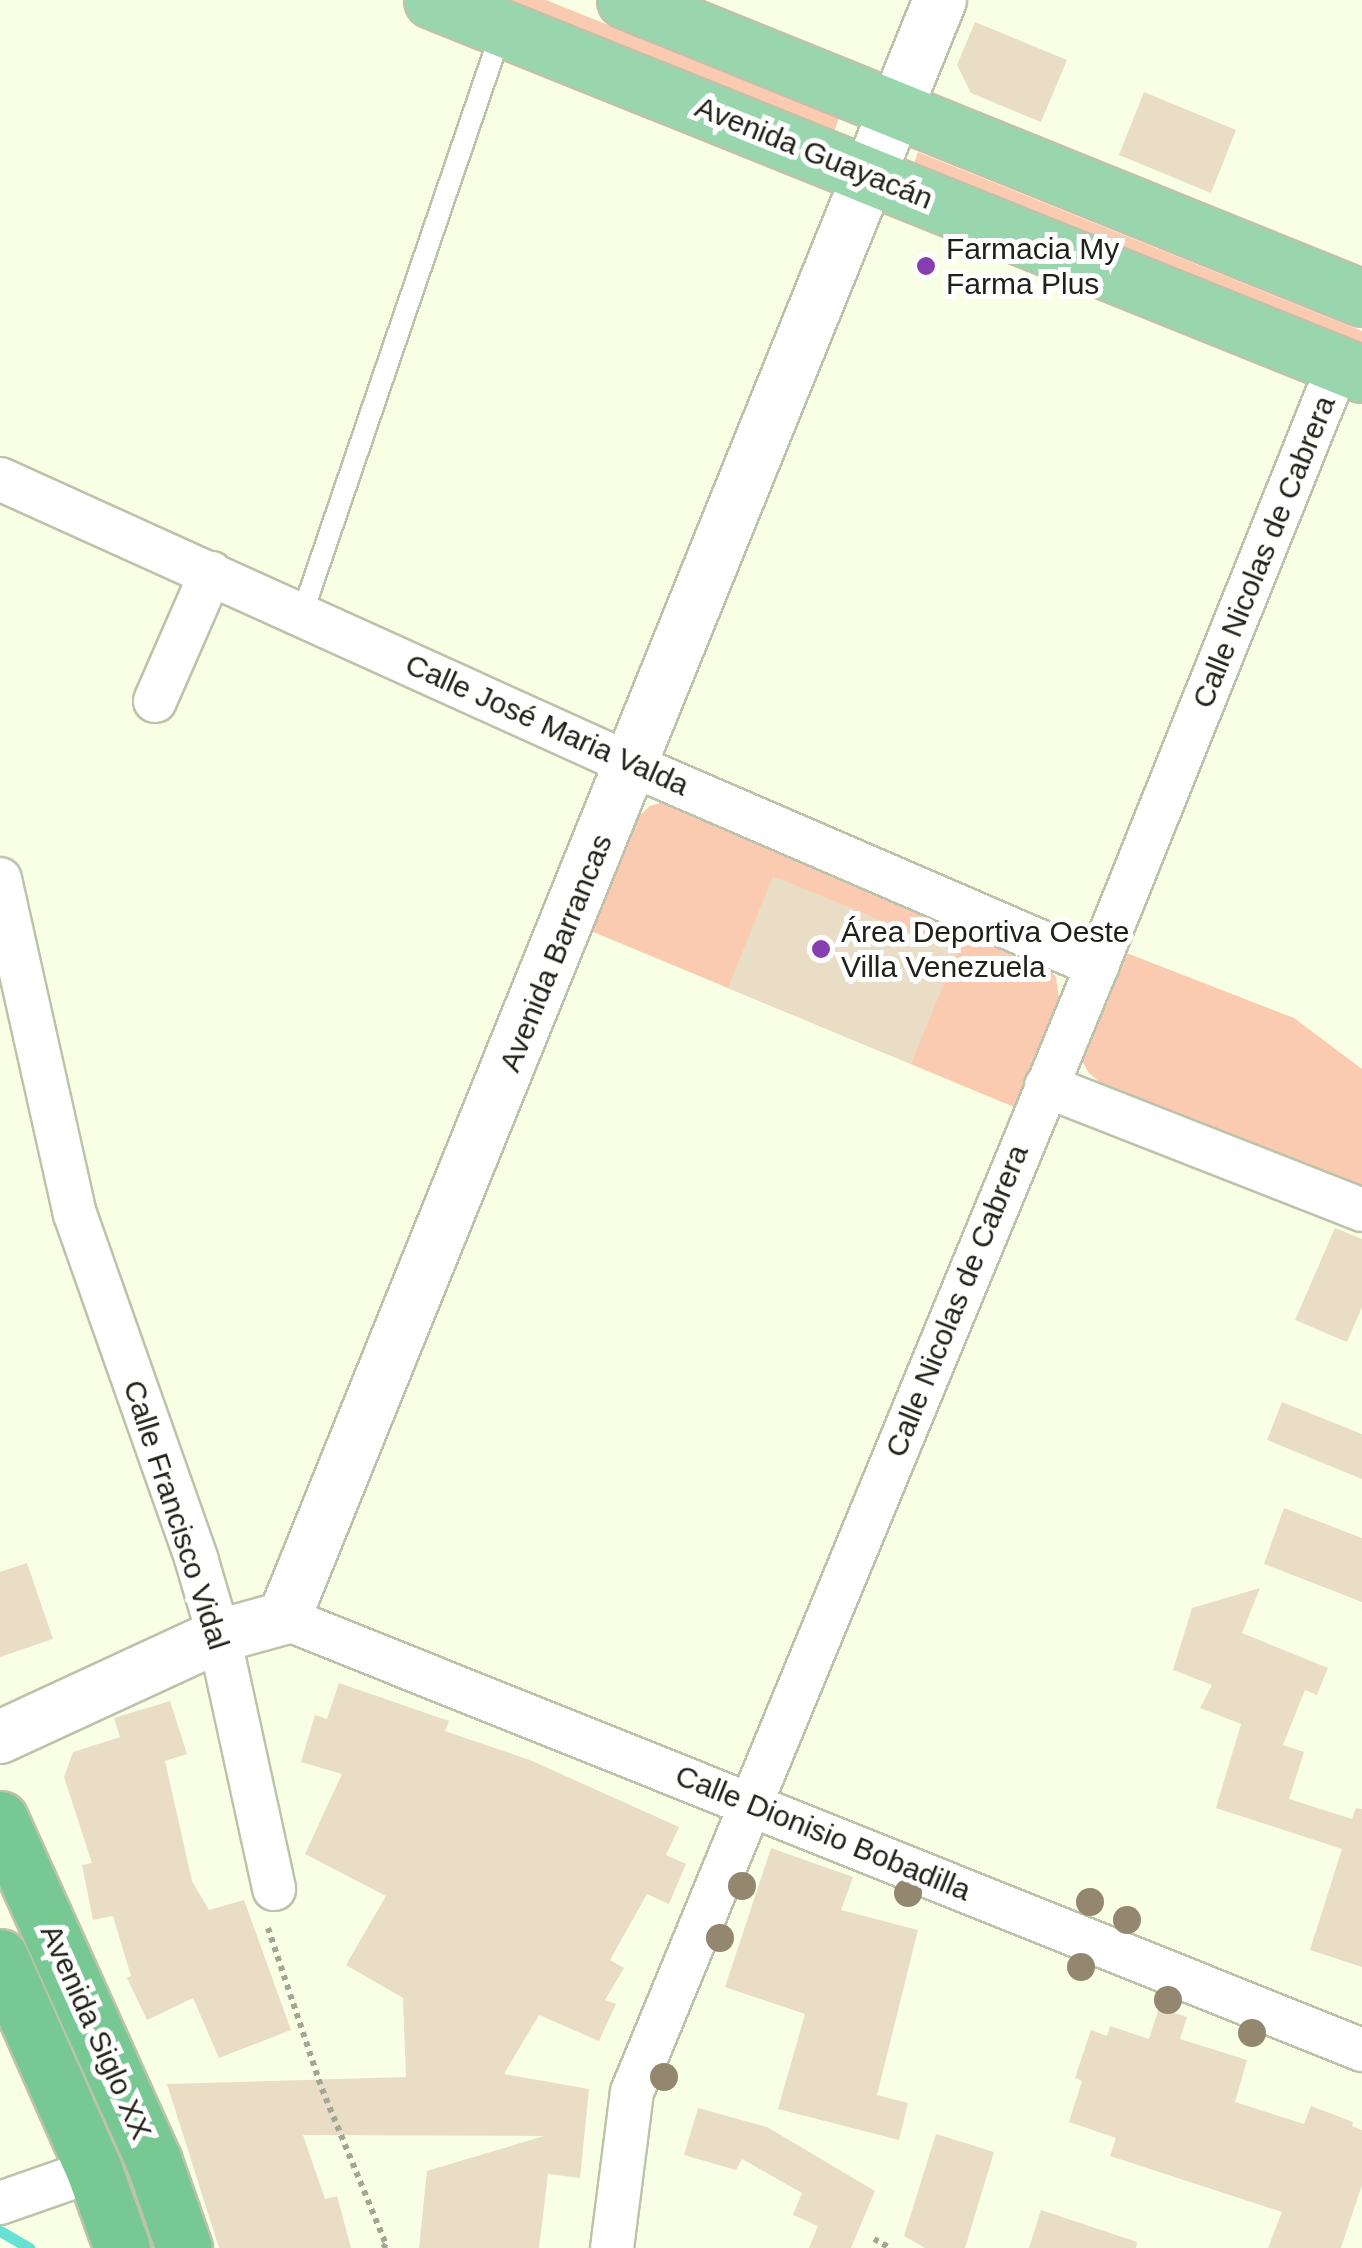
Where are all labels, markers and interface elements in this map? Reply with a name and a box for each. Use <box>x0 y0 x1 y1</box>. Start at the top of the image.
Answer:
street label: Avenida Guayacán <box>690 89 938 217</box>
place label: Farmacia My Farma Plus <box>946 231 1119 302</box>
marker: Farmacia My Farma Plus <box>915 255 937 277</box>
street label: Calle Nicolas de Cabrera <box>1185 391 1343 713</box>
street label: Calle José Maria Valda <box>400 646 694 804</box>
street label: Avenida Barrancas <box>492 829 620 1077</box>
place label: Área Deportiva Oeste Villa Venezuela <box>841 914 1129 984</box>
marker: Área Deportiva Oeste Villa Venezuela <box>810 938 832 960</box>
street label: Calle Nicolas de Cabrera <box>878 1140 1036 1462</box>
street label: Calle Francisco Vidal <box>115 1376 237 1654</box>
street label: Calle Dionisio Bobadilla <box>670 1757 976 1909</box>
street label: Avenida Siglo XX <box>33 1919 159 2145</box>

